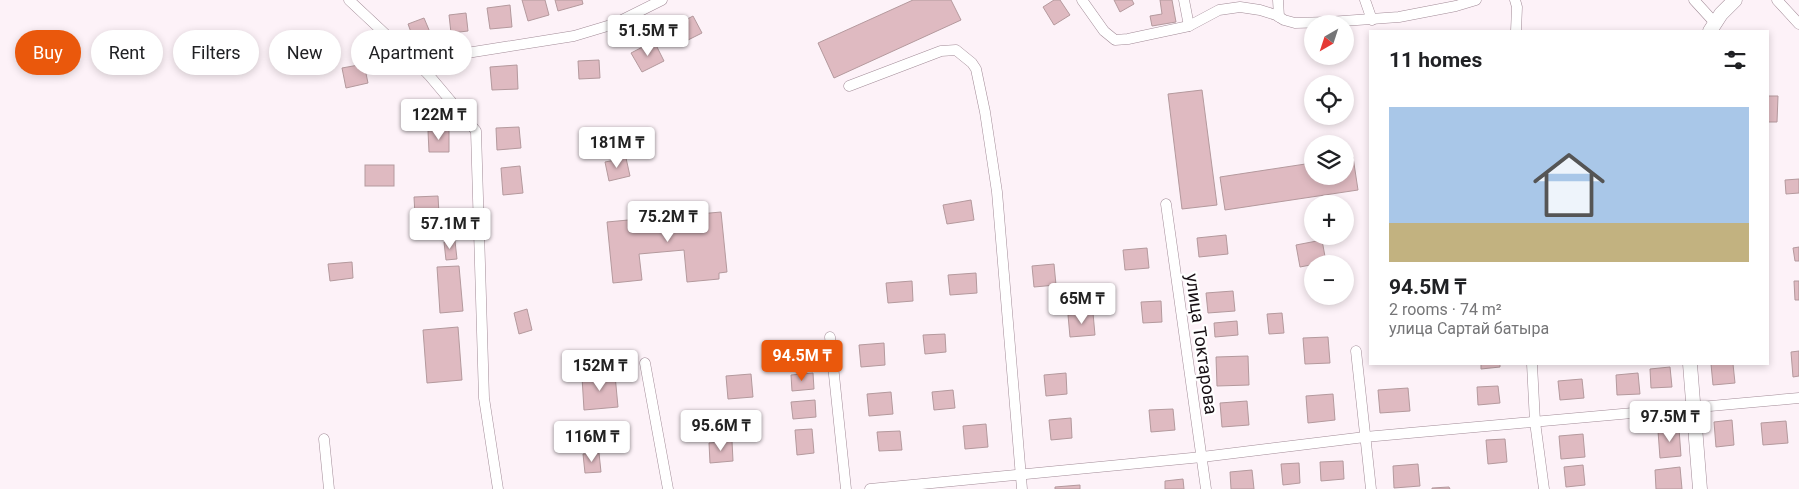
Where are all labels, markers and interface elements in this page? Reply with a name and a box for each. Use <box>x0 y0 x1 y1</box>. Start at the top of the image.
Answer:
pin: 51.5M ₸ <box>602 15 694 57</box>
north arrow <box>1304 15 1354 65</box>
map controls <box>1304 15 1354 305</box>
text: 51.5M ₸ <box>619 21 677 40</box>
chip: Buy <box>15 30 81 75</box>
chip: Rent <box>91 30 163 75</box>
chip: Filters <box>173 30 259 75</box>
chip: New <box>269 30 341 75</box>
chip: Apartment <box>351 30 472 75</box>
icon: filters <box>1721 46 1749 74</box>
text: 11 homes <box>1389 48 1482 72</box>
button: locate <box>1304 75 1354 125</box>
pin: 122M ₸ <box>398 98 480 141</box>
text: 122M ₸ <box>412 105 466 124</box>
pin: 181M ₸ <box>576 126 658 169</box>
text: 181M ₸ <box>590 133 644 152</box>
button: layers <box>1304 135 1354 185</box>
icon: home <box>1524 140 1614 230</box>
button: + <box>1304 195 1354 245</box>
pin: 75.2M ₸ <box>622 200 714 243</box>
text: 75.2M ₸ <box>639 207 697 226</box>
pin: 57.1M ₸ <box>404 208 496 250</box>
text: 57.1M ₸ <box>421 214 479 233</box>
button: − <box>1304 255 1354 305</box>
street label: улица Токтарова <box>1182 272 1222 416</box>
text: 94.5M ₸ <box>1389 275 1466 299</box>
pin: 65M ₸ <box>1047 282 1117 325</box>
text: 65M ₸ <box>1059 289 1105 308</box>
text: 2 rooms · 74 m² <box>1389 300 1502 319</box>
text: улица Сартай батыра <box>1389 319 1549 338</box>
pin: 94.5M ₸ <box>756 340 848 382</box>
text: 94.5M ₸ <box>773 346 831 365</box>
pin: 152M ₸ <box>559 350 641 392</box>
text: 152M ₸ <box>573 356 627 375</box>
pin: 97.5M ₸ <box>1624 400 1716 443</box>
text: 97.5M ₸ <box>1641 407 1699 426</box>
pin: 95.6M ₸ <box>675 410 767 452</box>
text: 95.6M ₸ <box>692 416 750 435</box>
pin: 116M ₸ <box>551 420 633 463</box>
text: 116M ₸ <box>565 427 619 446</box>

